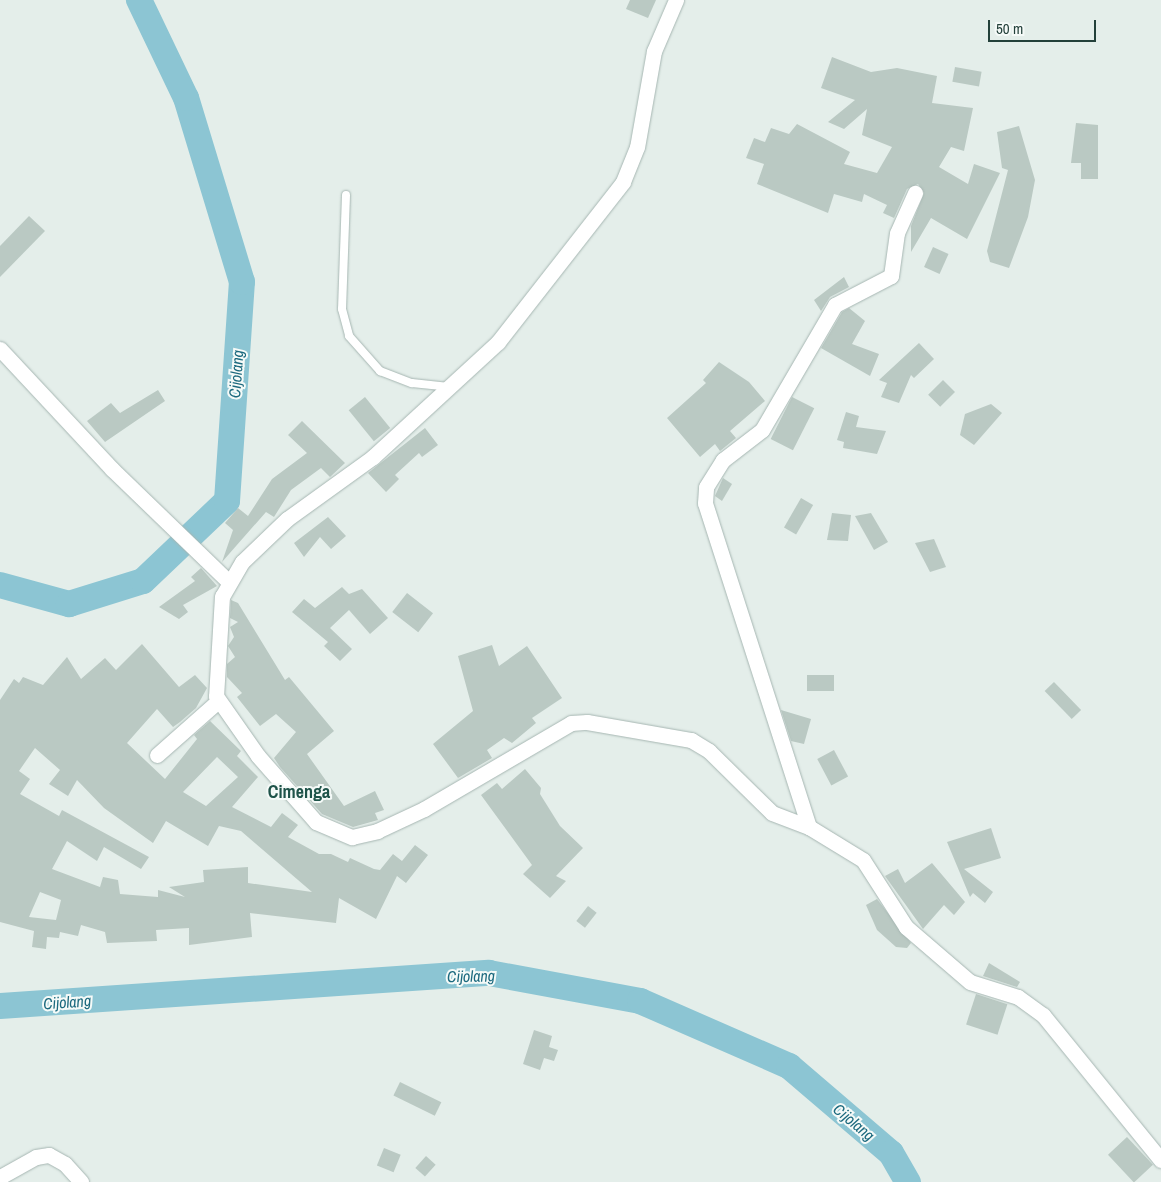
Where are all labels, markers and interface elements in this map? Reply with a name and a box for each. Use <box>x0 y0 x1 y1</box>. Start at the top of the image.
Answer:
scale bar <box>991 10 1098 42</box>
text: 50 m <box>996 18 1023 39</box>
water label: Cijolang <box>225 349 247 399</box>
district label: Cimenga <box>268 781 330 803</box>
water label: Cijolang <box>447 966 495 986</box>
water label: Cijolang <box>42 991 92 1013</box>
water label: Cijolang <box>829 1099 879 1145</box>

